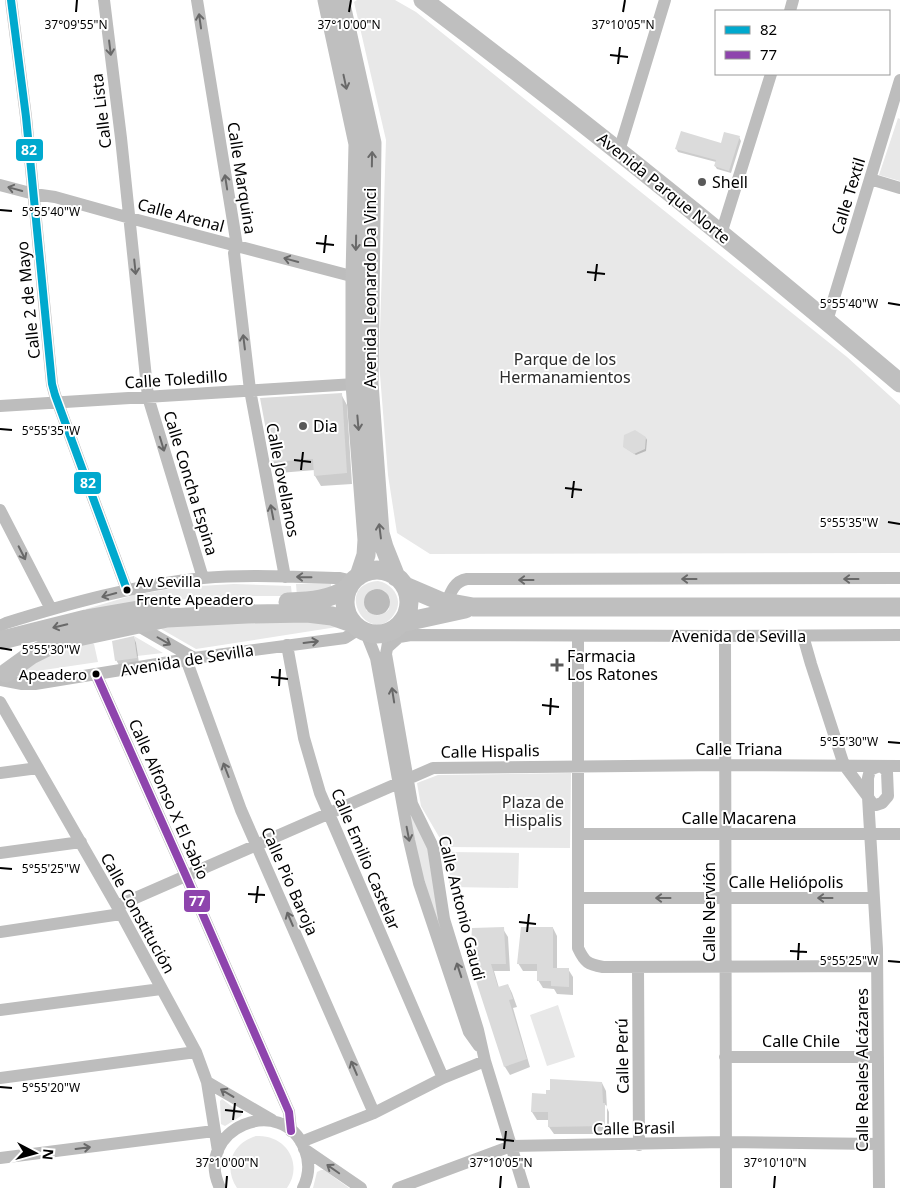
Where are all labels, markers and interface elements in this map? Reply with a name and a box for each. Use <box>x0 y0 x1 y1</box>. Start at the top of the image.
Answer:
legend <box>715 10 890 75</box>
one-way arrow <box>195 14 205 30</box>
text: 37°09'55"N <box>44 16 108 33</box>
text: 37°10'00"N <box>317 16 381 33</box>
text: 37°10'05"N <box>591 16 655 33</box>
text: 82 <box>760 19 777 39</box>
one-way arrow <box>105 40 115 56</box>
text: 77 <box>760 44 777 64</box>
street label: Calle Lista <box>85 72 117 150</box>
one-way arrow <box>340 73 350 89</box>
street label: Calle Marquina <box>222 120 262 236</box>
street label: Avenida Parque Norte <box>593 127 735 249</box>
line badge: 82 <box>15 138 44 162</box>
text: 82 <box>21 140 37 159</box>
one-way arrow <box>367 151 377 168</box>
street label: Calle Textil <box>826 155 870 237</box>
place label: Shell <box>712 171 748 193</box>
one-way arrow <box>221 174 231 190</box>
marker: Shell <box>696 176 708 188</box>
one-way arrow <box>7 183 23 193</box>
street label: Avenida Leonardo Da Vinci <box>359 188 381 388</box>
street label: Calle Arenal <box>135 193 227 237</box>
text: 5°55'40"W <box>22 203 80 220</box>
one-way arrow <box>351 235 360 251</box>
street label: Calle 2 de Mayo <box>11 240 45 360</box>
one-way arrow <box>283 255 299 264</box>
one-way arrow <box>130 258 139 274</box>
text: 5°55'40"W <box>820 295 878 312</box>
one-way arrow <box>239 334 249 350</box>
park label: Parque de los Hermanamientos <box>499 348 631 388</box>
street label: Calle Toledillo <box>124 364 228 394</box>
street label: Calle Concha Espina <box>159 408 223 558</box>
one-way arrow <box>353 414 363 430</box>
place label: Dia <box>313 415 338 437</box>
marker: Dia <box>297 420 309 432</box>
street label: Calle Jovellanos <box>261 421 305 539</box>
text: 5°55'35"W <box>22 422 80 439</box>
one-way arrow <box>158 435 168 451</box>
line badge: 82 <box>73 471 102 495</box>
text: 82 <box>80 473 96 492</box>
one-way arrow <box>267 504 277 520</box>
text: 5°55'35"W <box>820 514 878 531</box>
one-way arrow <box>375 523 385 539</box>
one-way arrow <box>17 546 27 561</box>
place label: Av Sevilla Frente Apeadero <box>136 571 254 609</box>
one-way arrow <box>297 572 313 582</box>
one-way arrow <box>681 574 698 584</box>
one-way arrow <box>844 574 860 584</box>
one-way arrow <box>519 575 535 585</box>
marker: Av Sevilla Frente Apeadero <box>122 585 132 595</box>
one-way arrow <box>101 590 117 600</box>
one-way arrow <box>53 622 69 631</box>
street label: Avenida de Sevilla <box>672 625 806 647</box>
one-way arrow <box>157 636 171 646</box>
one-way arrow <box>303 637 319 647</box>
street label: Avenida de Sevilla <box>119 639 255 681</box>
text: 5°55'30"W <box>22 641 80 658</box>
place label: Farmacia Los Ratones <box>567 645 658 685</box>
marker: Farmacia Los Ratones <box>551 659 563 671</box>
place label: Apeadero <box>19 664 87 684</box>
marker: Apeadero <box>91 669 101 679</box>
one-way arrow <box>387 687 397 703</box>
street label: Calle Alfonso X El Sabio <box>124 715 214 883</box>
text: 5°55'30"W <box>820 733 878 750</box>
street label: Calle Triana <box>695 738 783 760</box>
street label: Calle Hispalis <box>440 739 540 763</box>
one-way arrow <box>220 763 230 778</box>
street label: Calle Emilio Castelar <box>326 785 406 934</box>
park label: Plaza de Hispalis <box>502 791 564 831</box>
street label: Calle Macarena <box>682 807 796 829</box>
street label: Calle Pio Baroja <box>256 823 324 939</box>
one-way arrow <box>403 826 413 842</box>
street label: Calle Antonio Gaudi <box>433 833 491 983</box>
street label: Calle Constitución <box>96 849 180 977</box>
text: 5°55'25"W <box>22 860 80 877</box>
street label: Calle Nervión <box>698 862 720 962</box>
street label: Calle Heliópolis <box>729 871 843 893</box>
line badge: 77 <box>183 889 211 913</box>
text: 77 <box>189 891 205 910</box>
one-way arrow <box>655 893 671 903</box>
one-way arrow <box>817 893 834 903</box>
one-way arrow <box>284 912 294 927</box>
text: 5°55'25"W <box>820 952 878 969</box>
one-way arrow <box>453 962 463 978</box>
street label: Calle Reales Alcázares <box>851 988 873 1152</box>
street label: Calle Perú <box>610 1018 634 1094</box>
street label: Calle Chile <box>762 1030 840 1052</box>
one-way arrow <box>349 1061 359 1076</box>
text: 5°55'20"W <box>22 1079 80 1096</box>
one-way arrow <box>220 1088 234 1098</box>
street label: Calle Brasil <box>593 1116 675 1140</box>
north arrow <box>10 1128 60 1178</box>
one-way arrow <box>75 1143 91 1153</box>
text: N <box>38 1148 58 1161</box>
text: 37°10'00"N <box>195 1154 259 1171</box>
text: 37°10'05"N <box>469 1154 533 1171</box>
text: 37°10'10"N <box>743 1154 807 1171</box>
one-way arrow <box>326 1164 340 1174</box>

